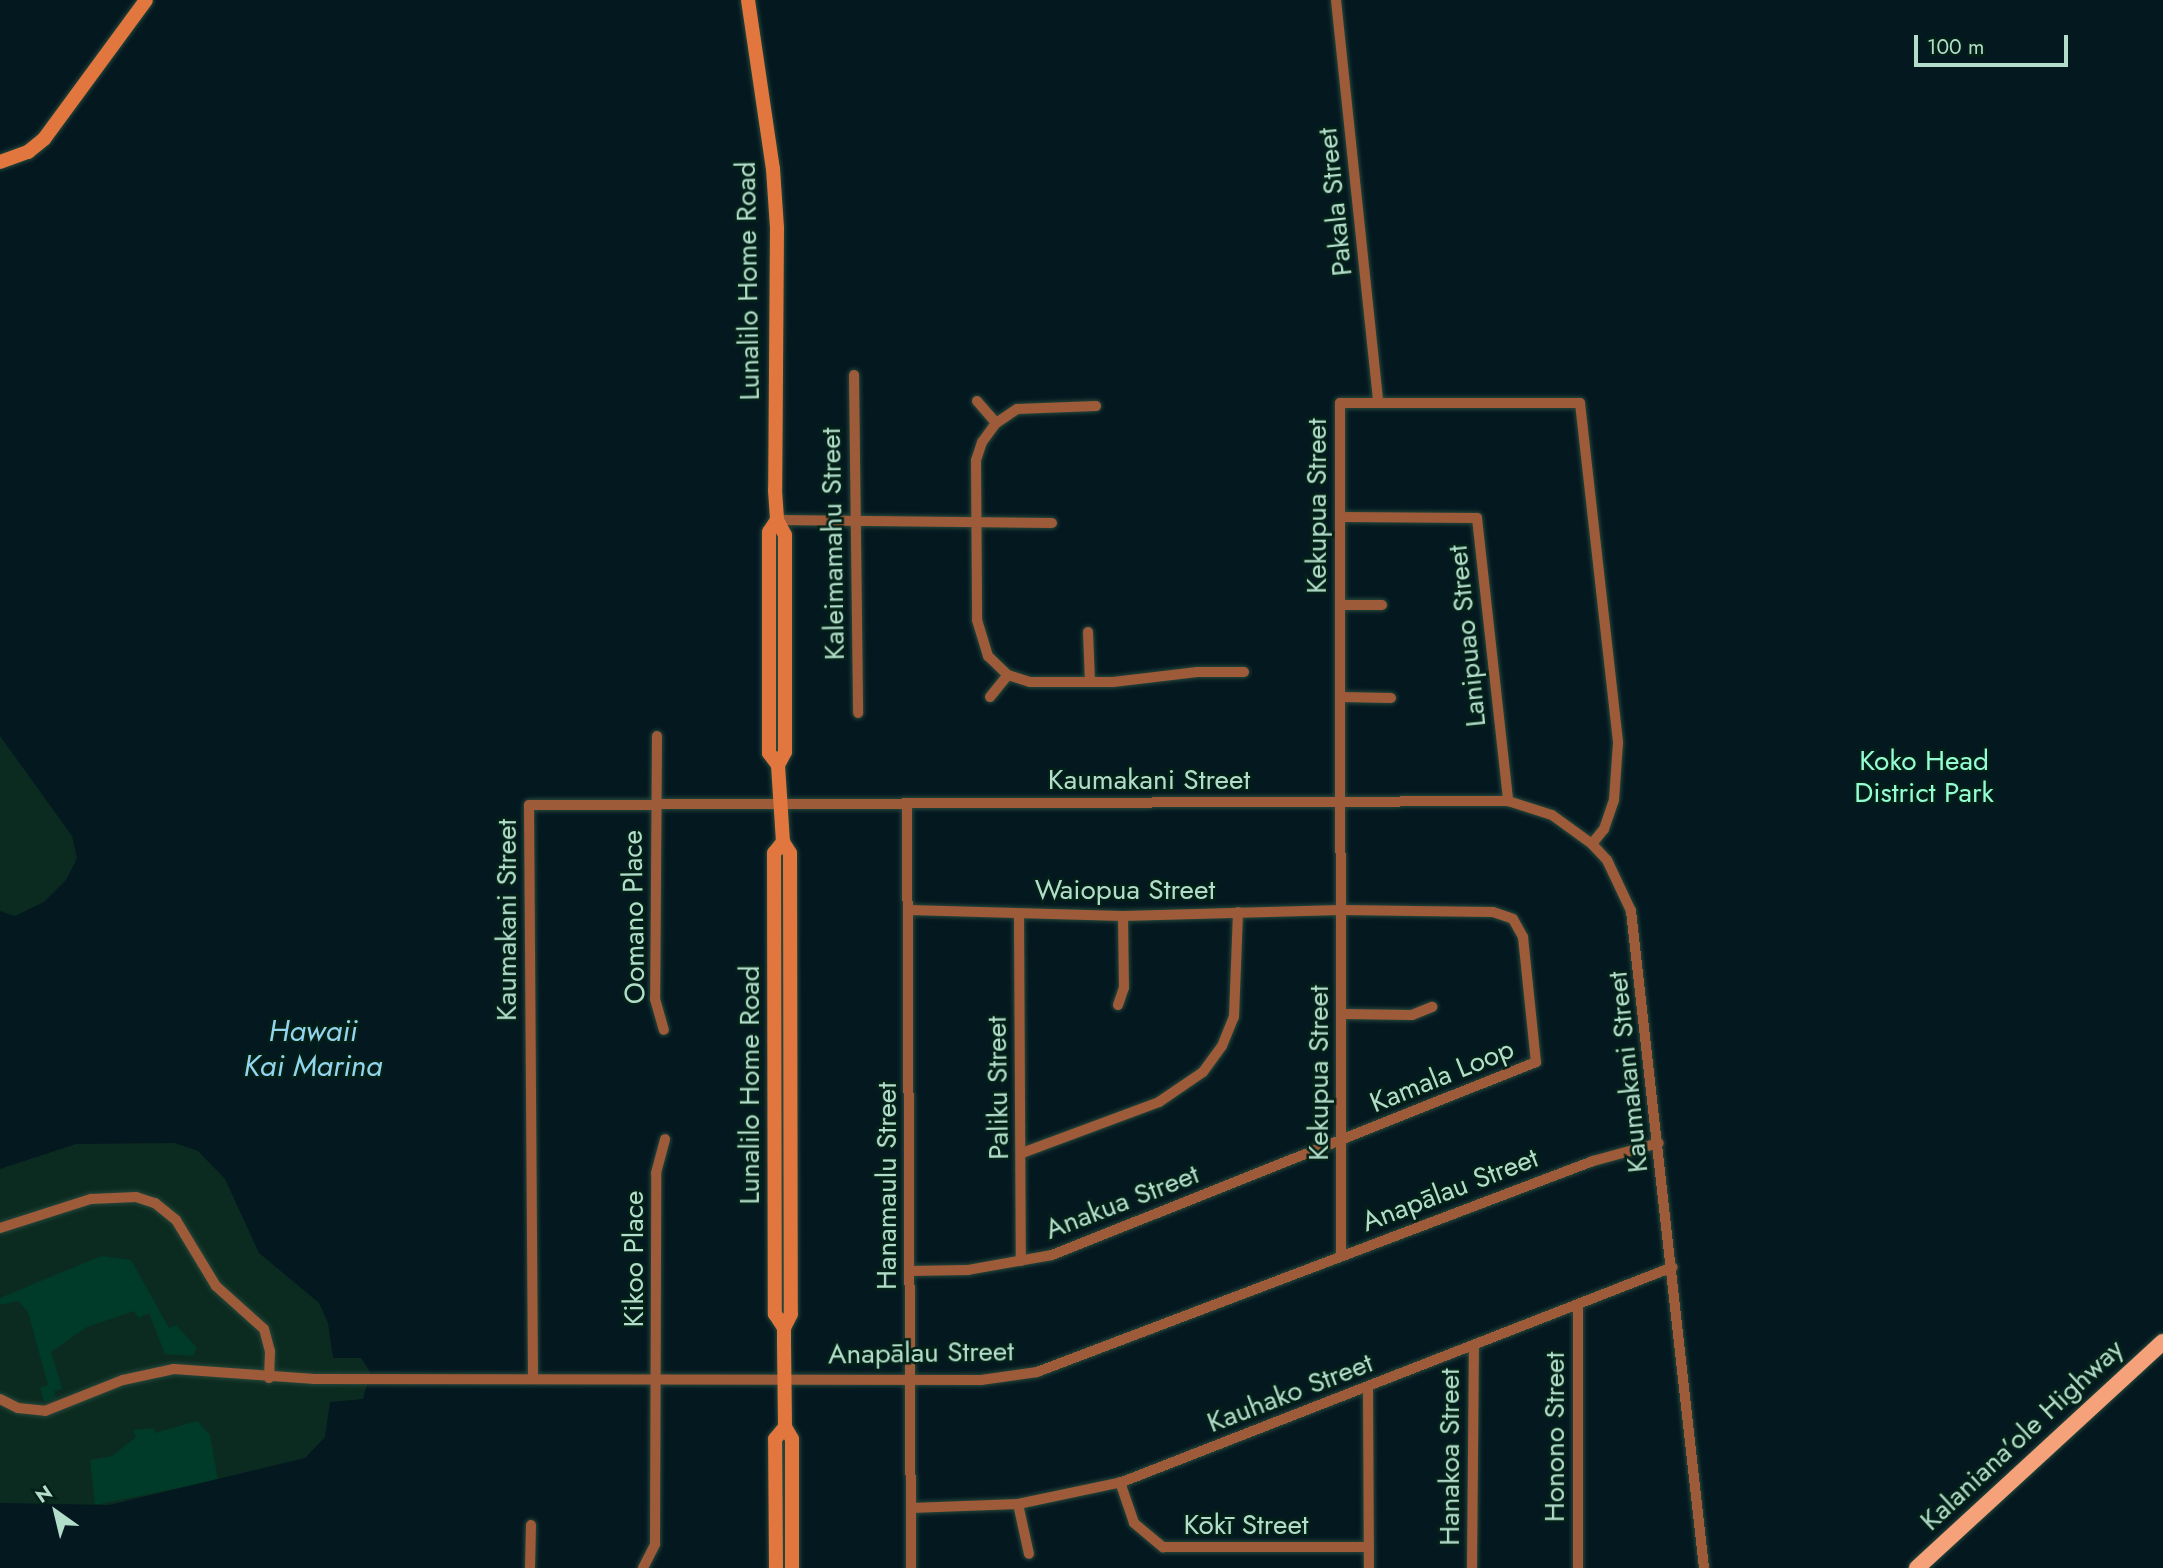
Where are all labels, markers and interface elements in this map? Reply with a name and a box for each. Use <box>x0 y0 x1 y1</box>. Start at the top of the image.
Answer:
scale bar <box>1918 21 2072 65</box>
text: 100 m <box>1927 32 1984 62</box>
street label: Pakala Street <box>1311 126 1359 278</box>
street label: Lunalilo Home Road <box>729 161 767 401</box>
street label: Kekupua Street <box>1300 418 1334 594</box>
street label: Kaleimamahu Street <box>814 427 852 661</box>
street label: Lanipuao Street <box>1441 543 1493 729</box>
park label: Koko Head District Park <box>1854 744 1994 810</box>
street label: Kaumakani Street <box>1048 763 1250 797</box>
street label: Kaumakani Street <box>490 819 524 1021</box>
street label: Oomano Place <box>616 830 652 1004</box>
street label: Waiopua Street <box>1035 873 1215 907</box>
street label: Lunalilo Home Road <box>733 965 767 1205</box>
street label: Kaumakani Street <box>1601 970 1655 1174</box>
street label: Kekupua Street <box>1302 985 1336 1161</box>
water label: Hawaii Kai Marina <box>243 1013 383 1084</box>
street label: Paliku Street <box>980 1016 1016 1160</box>
street label: Kamala Loop <box>1365 1032 1519 1120</box>
street label: Hanamaulu Street <box>870 1082 904 1290</box>
street label: Anapālau Street <box>1357 1141 1543 1239</box>
street label: Anakua Street <box>1040 1157 1204 1247</box>
street label: Kikoo Place <box>617 1190 651 1328</box>
street label: Kalaniana’ole Highway <box>1914 1332 2130 1538</box>
street label: Anapālau Street <box>828 1335 1014 1371</box>
street label: Kauhako Street <box>1203 1346 1377 1440</box>
street label: Honono Street <box>1538 1352 1572 1522</box>
street label: Hanakoa Street <box>1433 1368 1467 1546</box>
north arrow <box>21 1477 91 1547</box>
text: N <box>30 1479 58 1510</box>
street label: Kōkī Street <box>1183 1508 1309 1542</box>

